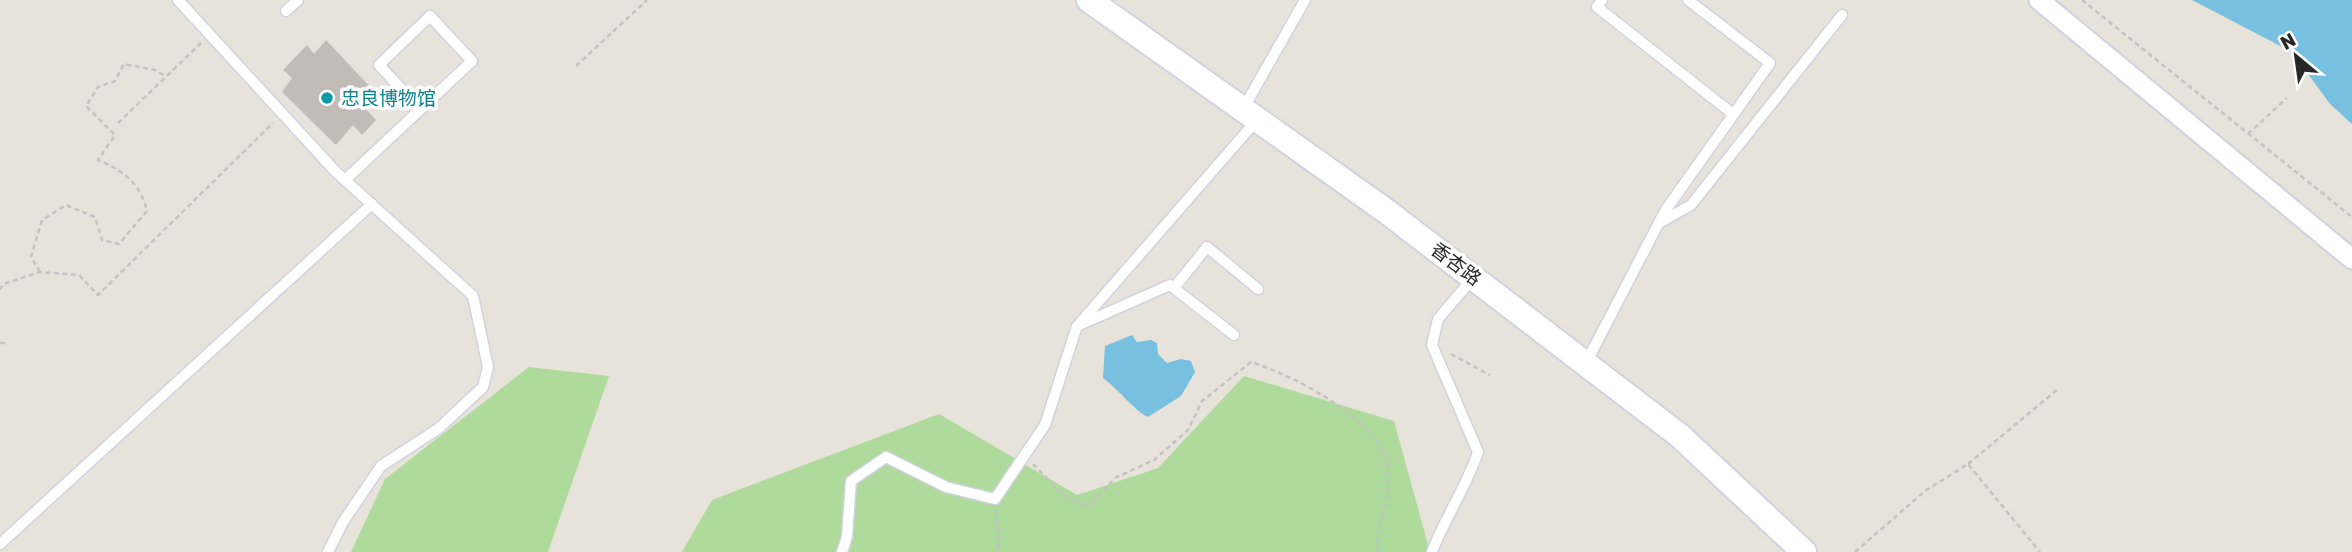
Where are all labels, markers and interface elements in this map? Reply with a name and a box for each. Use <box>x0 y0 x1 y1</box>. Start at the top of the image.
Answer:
north arrow <box>2261 21 2331 91</box>
text: N <box>2276 28 2300 55</box>
place label: 忠良博物馆 <box>341 87 436 110</box>
marker: 忠良博物馆 <box>319 90 335 106</box>
street label: 香杏路 <box>1426 238 1486 290</box>

